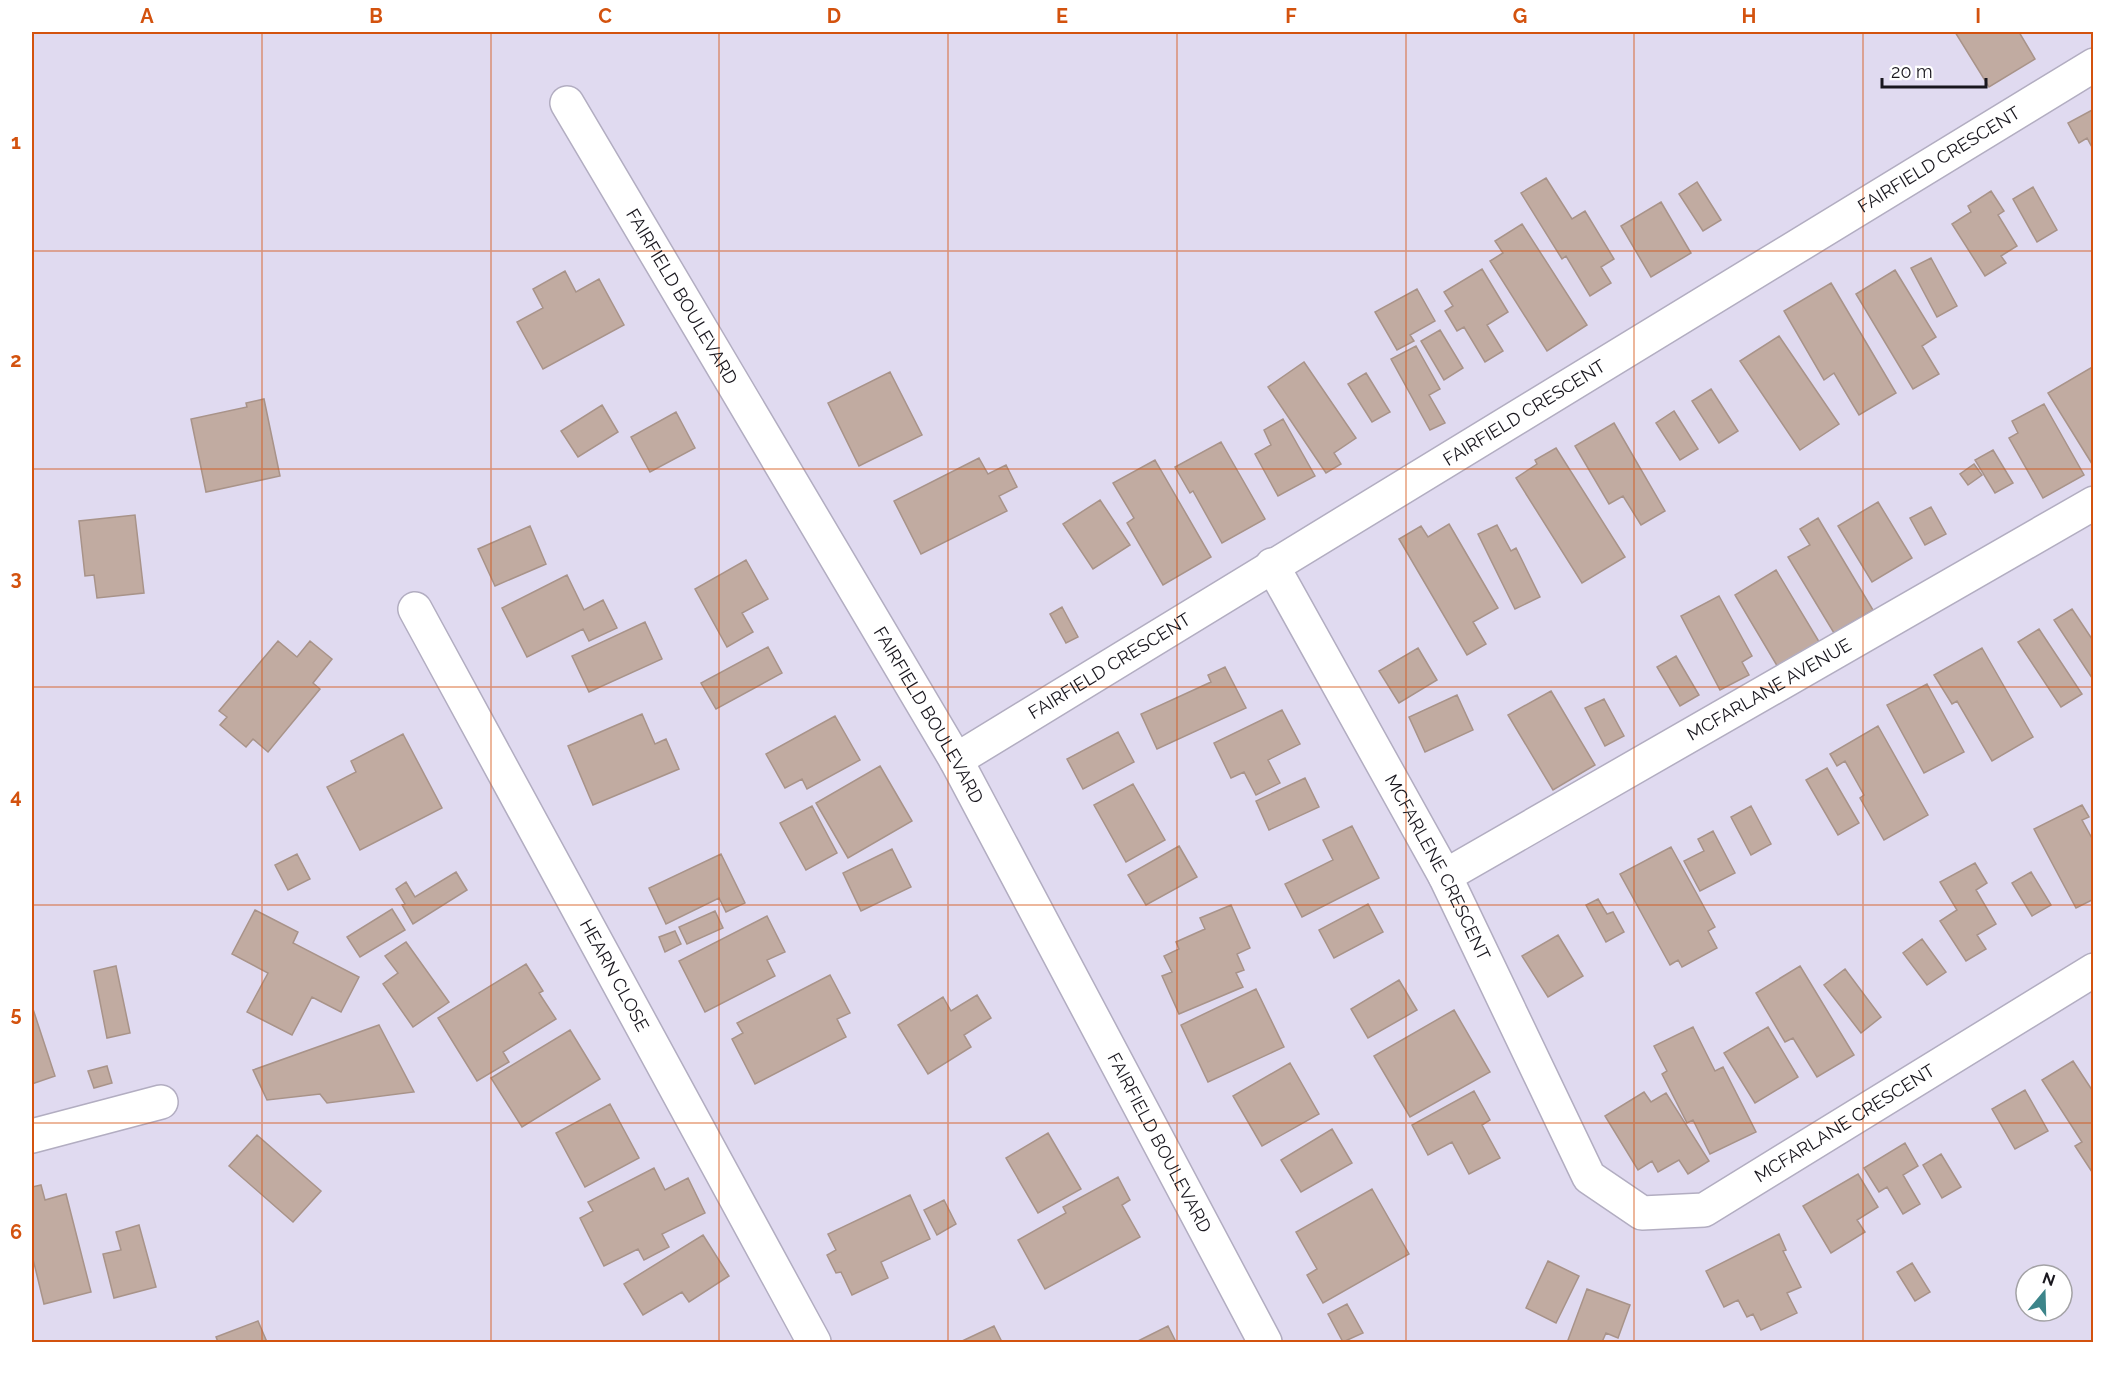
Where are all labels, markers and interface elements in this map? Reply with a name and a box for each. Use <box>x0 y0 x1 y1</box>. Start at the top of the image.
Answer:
text: A <box>140 4 154 28</box>
text: B <box>369 4 383 28</box>
text: C <box>598 4 612 28</box>
text: D <box>827 4 841 28</box>
text: E <box>1056 4 1068 28</box>
text: F <box>1285 4 1297 28</box>
text: G <box>1513 4 1527 28</box>
text: H <box>1742 4 1756 28</box>
text: I <box>1975 4 1981 28</box>
scale bar <box>1882 51 1986 89</box>
text: 20 m <box>1891 61 1933 82</box>
street label: FAIRFIELD CRESCENT <box>1854 102 2024 217</box>
text: 1 <box>11 130 21 154</box>
street label: FAIRFIELD BOULEVARD <box>622 205 742 388</box>
text: 2 <box>10 348 22 372</box>
street label: FAIRFIELD CRESCENT <box>1439 355 1609 470</box>
text: 3 <box>10 566 22 590</box>
street label: FAIRFIELD CRESCENT <box>1024 608 1194 723</box>
street label: FAIRFIELD BOULEVARD <box>870 623 988 807</box>
street label: MCFARLANE AVENUE <box>1683 634 1855 745</box>
street label: MCFARLENE CRESCENT <box>1381 771 1495 964</box>
text: 4 <box>10 784 22 808</box>
street label: HEARN CLOSE <box>576 915 654 1035</box>
text: 5 <box>10 1002 22 1026</box>
street label: FAIRFIELD BOULEVARD <box>1103 1049 1216 1236</box>
street label: MCFARLANE CRESCENT <box>1750 1060 1939 1186</box>
text: 6 <box>10 1220 22 1244</box>
north arrow <box>2014 1263 2074 1323</box>
text: N <box>2040 1268 2058 1290</box>

